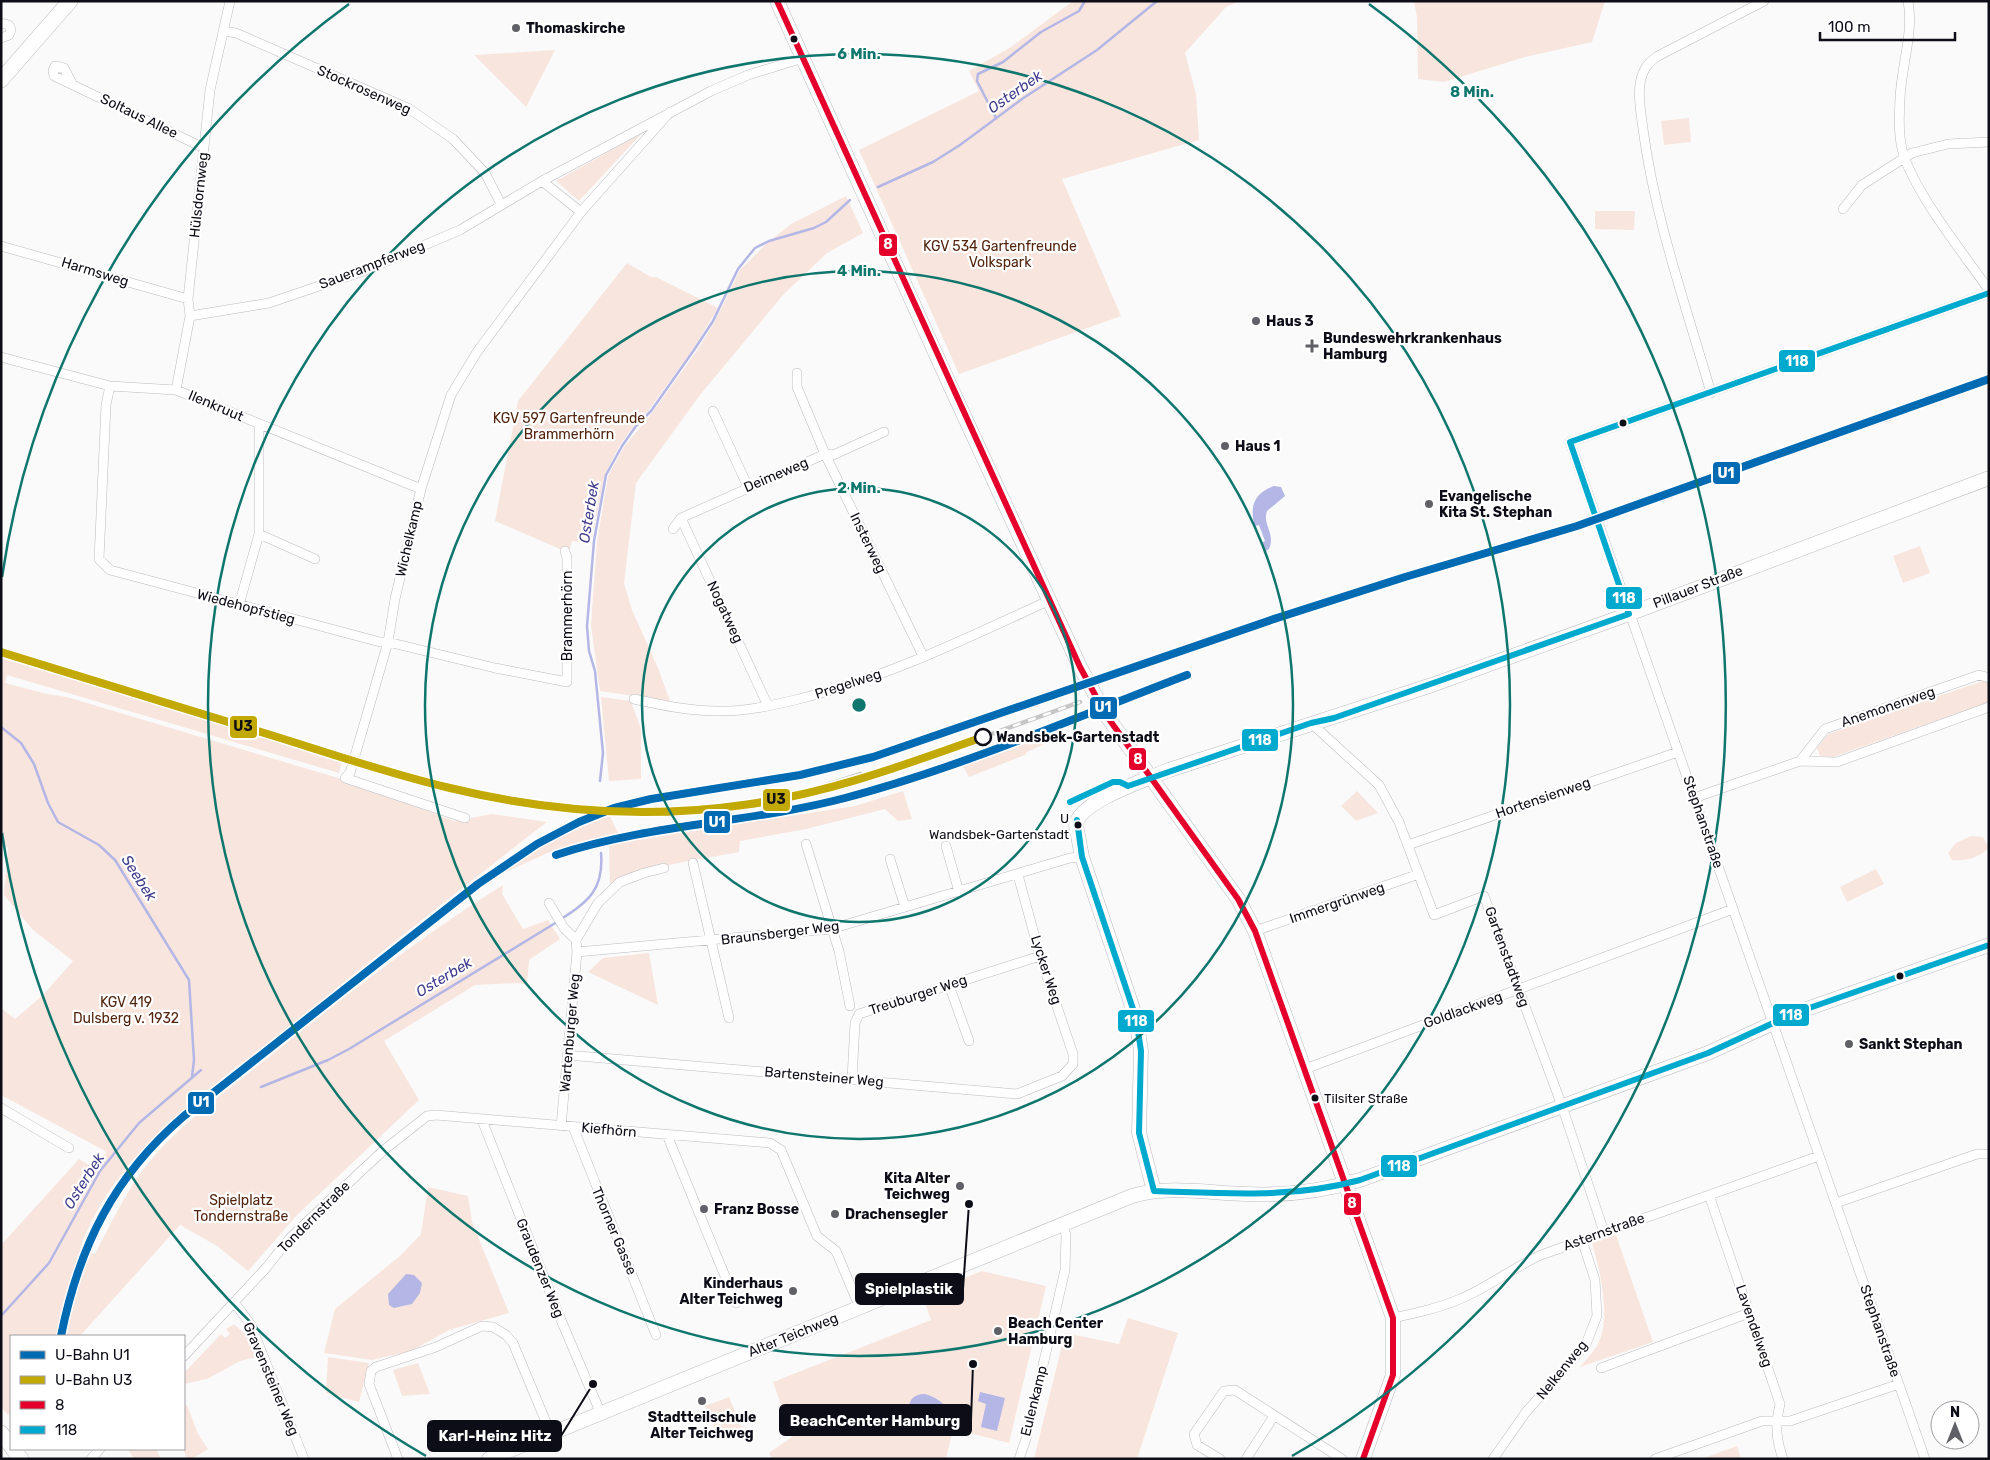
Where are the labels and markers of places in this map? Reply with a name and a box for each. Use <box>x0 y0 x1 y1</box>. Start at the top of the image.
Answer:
place label: Thomaskirche <box>526 20 625 37</box>
marker: Thomaskirche <box>510 22 522 34</box>
unlabelled marker <box>789 34 799 44</box>
place label: Haus 3 <box>1266 313 1314 330</box>
marker: Haus 3 <box>1250 315 1262 327</box>
place label: Bundeswehrkrankenhaus Hamburg <box>1323 330 1502 363</box>
marker: Bundeswehrkrankenhaus Hamburg <box>1305 339 1319 353</box>
unlabelled marker <box>1618 418 1628 428</box>
place label: Haus 1 <box>1235 438 1280 455</box>
marker: Haus 1 <box>1219 440 1231 452</box>
place label: Evangelische Kita St. Stephan <box>1439 488 1552 521</box>
marker: Evangelische Kita St. Stephan <box>1423 498 1435 510</box>
centre of rings <box>850 696 868 714</box>
marker: Wandsbek-Gartenstadt <box>974 728 992 746</box>
place label: Wandsbek-Gartenstadt <box>996 729 1160 746</box>
place label: U Wandsbek-Gartenstadt <box>929 811 1069 842</box>
marker: U Wandsbek-Gartenstadt <box>1073 820 1083 830</box>
unlabelled marker <box>1895 971 1905 981</box>
place label: Sankt Stephan <box>1859 1036 1963 1053</box>
marker: Sankt Stephan <box>1843 1038 1855 1050</box>
place label: Tilsiter Straße <box>1324 1091 1408 1106</box>
marker: Tilsiter Straße <box>1310 1093 1320 1103</box>
place label: Kita Alter Teichweg <box>884 1170 951 1203</box>
marker: Kita Alter Teichweg <box>954 1180 966 1192</box>
place label: Franz Bosse <box>714 1201 799 1218</box>
marker: Franz Bosse <box>698 1203 710 1215</box>
place label: Drachensegler <box>845 1206 948 1223</box>
marker: Drachensegler <box>829 1208 841 1220</box>
callout: Spielplastik <box>856 1274 963 1304</box>
place label: Kinderhaus Alter Teichweg <box>680 1275 783 1308</box>
marker: Kinderhaus Alter Teichweg <box>787 1285 799 1297</box>
place label: Beach Center Hamburg <box>1008 1315 1104 1348</box>
marker: Beach Center Hamburg <box>992 1325 1004 1337</box>
marker: Stadtteilschule Alter Teichweg <box>696 1395 708 1407</box>
callout: BeachCenter Hamburg <box>780 1405 971 1435</box>
place label: Stadtteilschule Alter Teichweg <box>648 1409 756 1442</box>
callout: Karl-Heinz Hitz <box>428 1421 561 1451</box>

